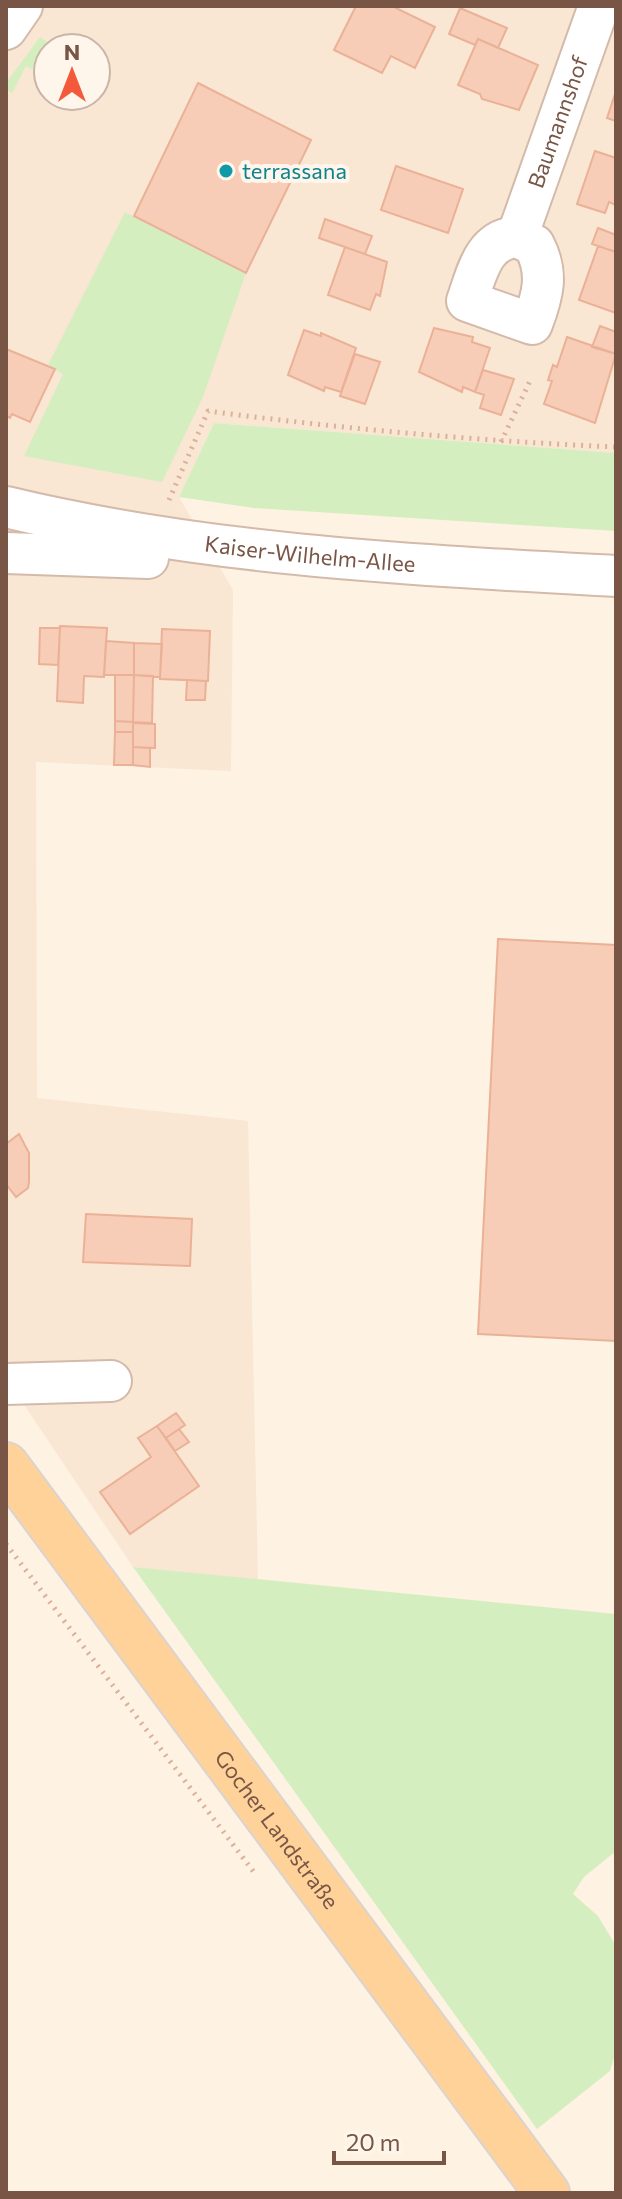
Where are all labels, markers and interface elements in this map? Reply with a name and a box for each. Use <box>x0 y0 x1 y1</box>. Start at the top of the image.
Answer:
north arrow <box>32 32 112 112</box>
text: N <box>64 38 80 65</box>
street label: Baumannshof <box>521 52 593 192</box>
place label: terrassana <box>242 157 347 184</box>
marker: terrassana <box>217 162 235 180</box>
street label: Kaiser-Wilhelm-Allee <box>203 530 416 577</box>
street label: Gocher Landstraße <box>209 1744 345 1914</box>
scale bar <box>334 2115 444 2165</box>
text: 20 m <box>346 2127 400 2156</box>

